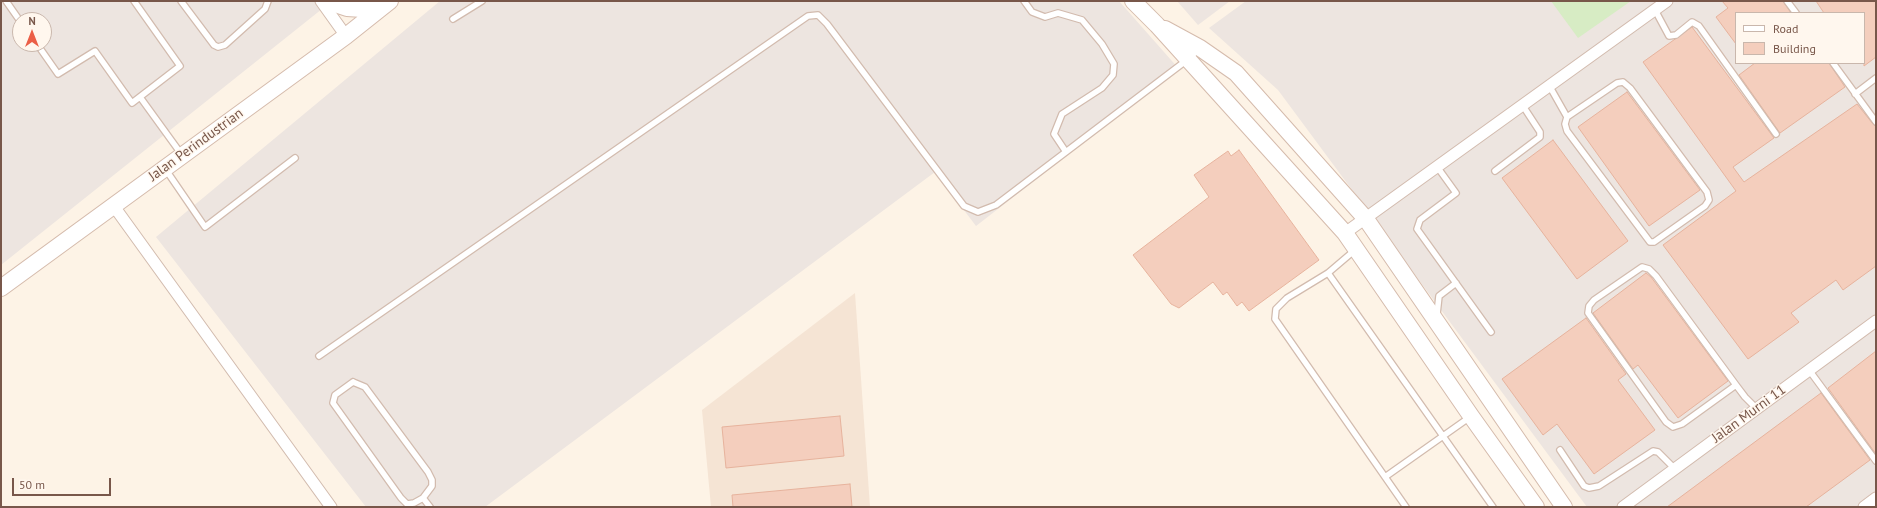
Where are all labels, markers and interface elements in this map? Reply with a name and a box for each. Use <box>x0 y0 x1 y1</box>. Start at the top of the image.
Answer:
north arrow <box>12 12 52 52</box>
legend <box>1735 12 1865 64</box>
text: N <box>28 14 36 28</box>
text: Road <box>1773 21 1798 36</box>
text: Building <box>1773 41 1816 56</box>
street label: Jalan Perindustrian <box>145 105 247 185</box>
street label: Jalan Murni 11 <box>1709 382 1789 446</box>
scale bar <box>14 470 113 496</box>
text: 50 m <box>19 477 45 492</box>

